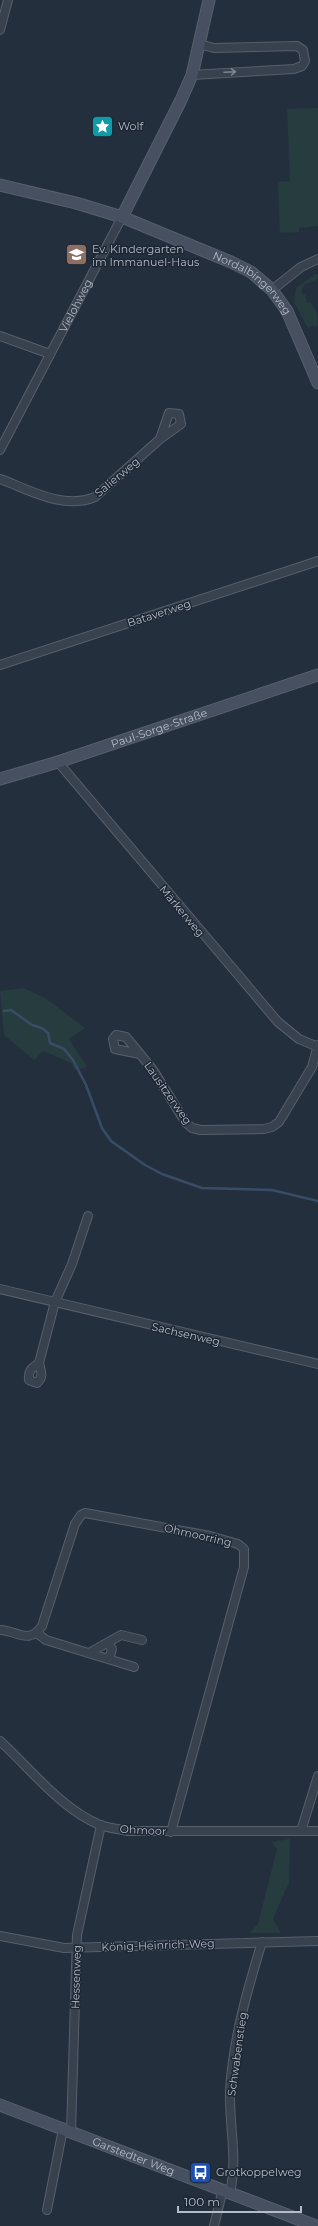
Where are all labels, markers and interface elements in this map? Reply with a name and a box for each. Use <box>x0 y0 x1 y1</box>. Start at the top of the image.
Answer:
one-way arrow <box>223 69 236 76</box>
place icon: Wolf <box>89 113 115 139</box>
place label: Wolf <box>118 119 144 133</box>
school or university icon: Ev. Kindergarten im Immanuel-Haus <box>63 242 89 268</box>
place label: Ev. Kindergarten im Immanuel-Haus <box>92 242 200 269</box>
street label: Nordalbingerweg <box>211 248 294 317</box>
street label: Vielohweg <box>56 277 95 335</box>
street label: Salierweg <box>92 454 142 500</box>
street label: Bataverweg <box>125 596 193 630</box>
street label: Paul-Sorge-Straße <box>109 705 209 751</box>
street label: Märkerweg <box>157 883 207 939</box>
street label: Lausitzerweg <box>141 1059 195 1127</box>
street label: Sachsenweg <box>150 1319 222 1349</box>
street label: Ohmoorring <box>163 1520 233 1550</box>
street label: Ohmoor <box>119 1822 167 1838</box>
street label: König-Heinrich-Weg <box>101 1936 215 1954</box>
street label: Hessenweg <box>68 1945 84 2009</box>
street label: Schwabenstieg <box>224 2011 250 2097</box>
street label: Garstedter Weg <box>90 2134 177 2178</box>
bus stop icon: Grotkoppelweg <box>187 2159 213 2185</box>
place label: Grotkoppelweg <box>216 2165 302 2179</box>
scale bar <box>178 2188 301 2214</box>
text: 100 m <box>184 2194 220 2209</box>

